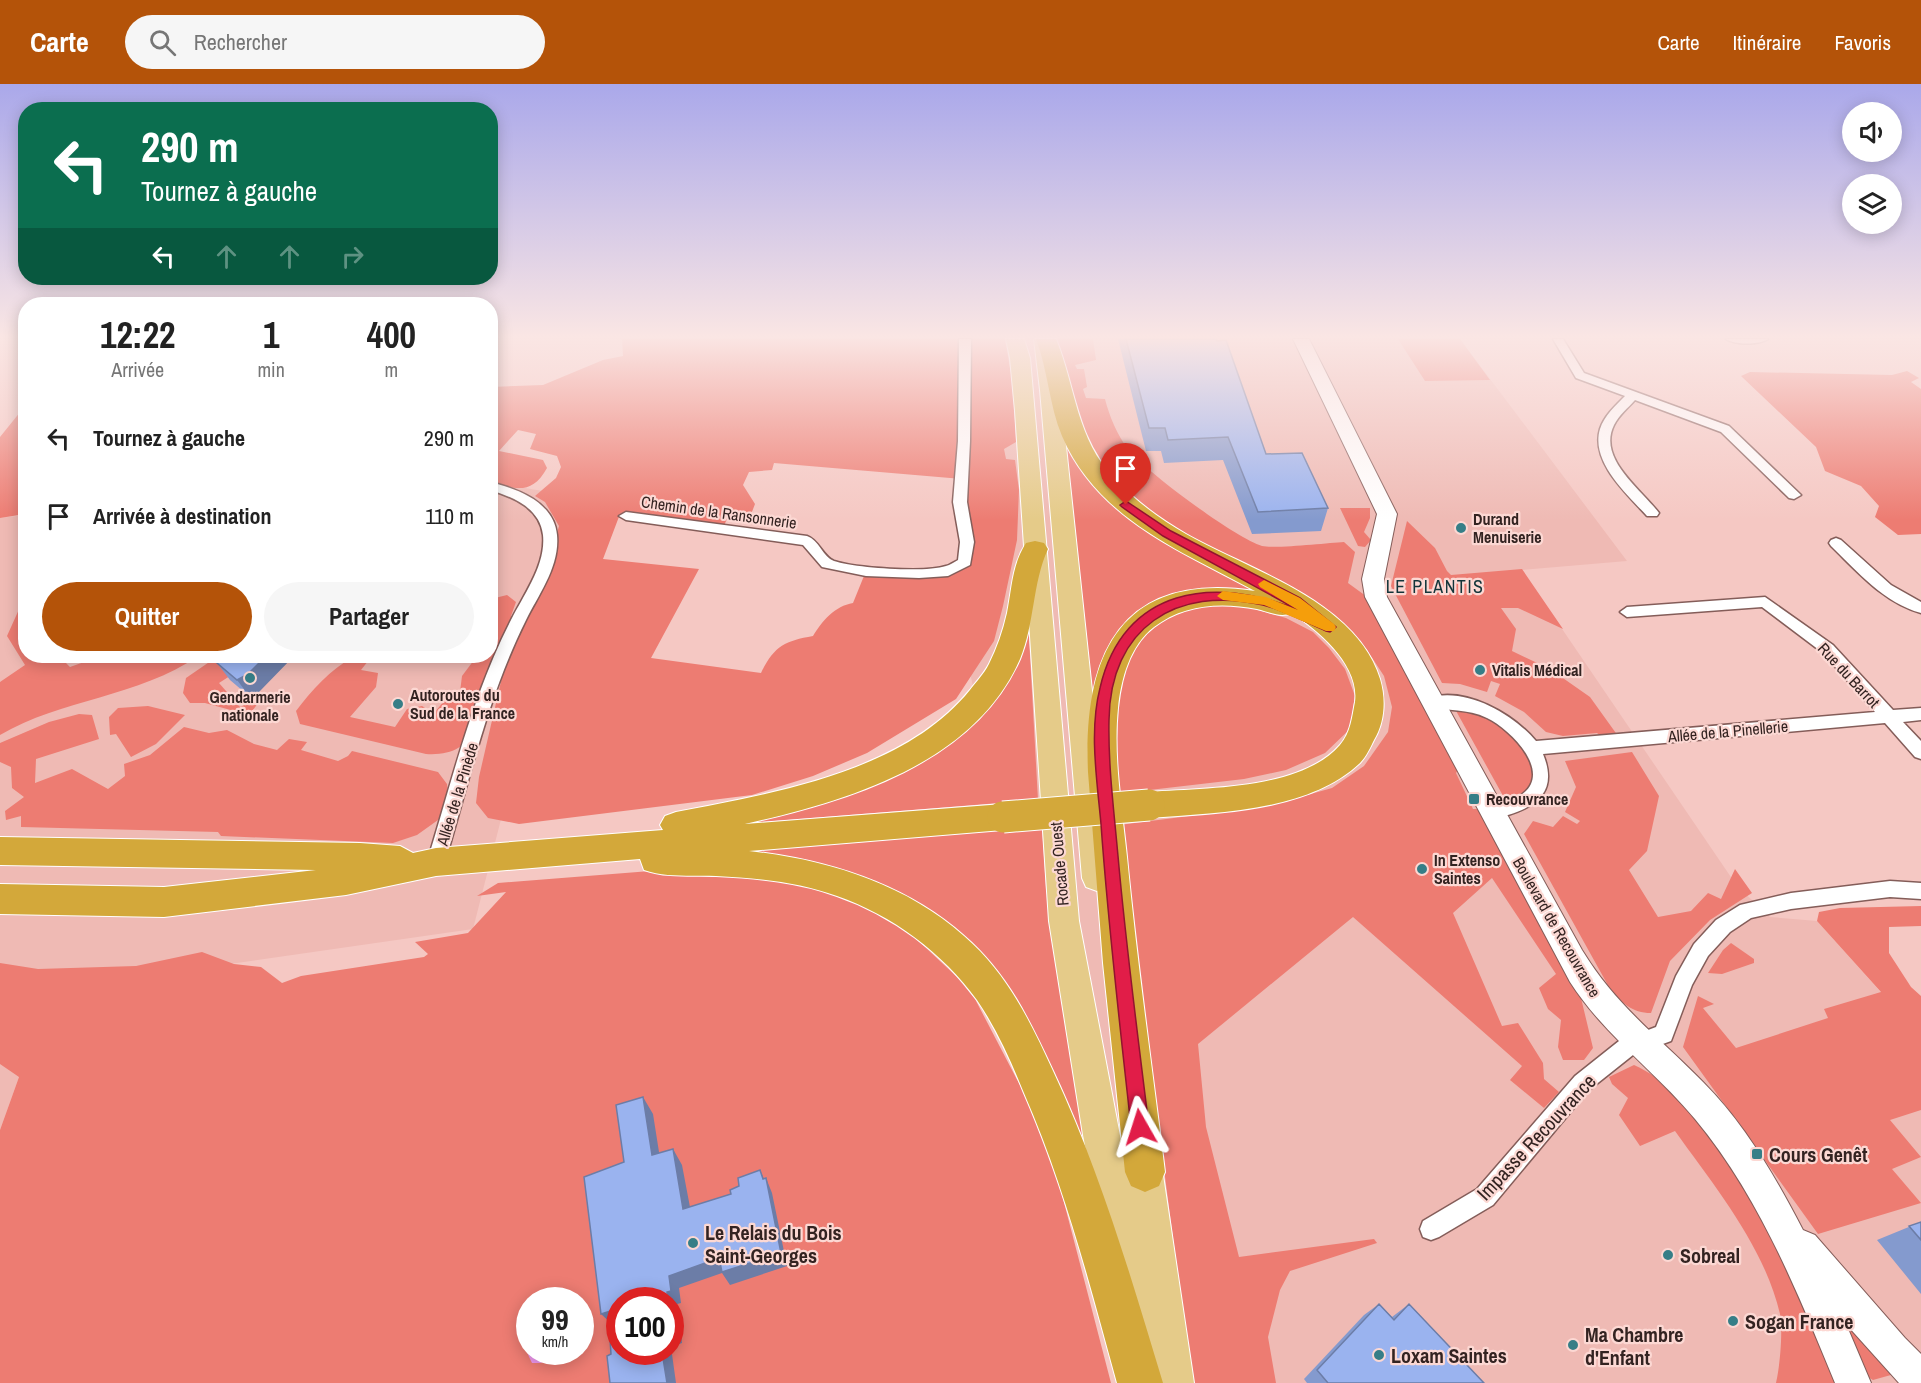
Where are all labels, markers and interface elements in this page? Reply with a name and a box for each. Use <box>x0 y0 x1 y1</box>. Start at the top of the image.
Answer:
search box <box>125 15 545 69</box>
text: Carte <box>30 23 89 61</box>
icon: search <box>146 26 179 59</box>
text: Rechercher <box>194 27 287 57</box>
text: Carte <box>1657 28 1700 57</box>
text: Itinéraire <box>1733 28 1801 57</box>
text: Favoris <box>1834 28 1891 57</box>
map controls <box>1842 102 1902 234</box>
button: sound <box>1842 102 1902 162</box>
text: 290 m <box>141 119 239 175</box>
icon: left <box>42 126 120 204</box>
text: Tournez à gauche <box>141 173 317 209</box>
button: layers <box>1842 174 1902 234</box>
icon: left <box>147 240 180 273</box>
icon: ahead <box>210 240 243 273</box>
icon: ahead <box>273 240 306 273</box>
icon: right <box>336 240 369 273</box>
text: 12:22 <box>100 311 175 359</box>
text: 1 <box>263 311 279 359</box>
text: 400 <box>367 311 416 359</box>
text: Arrivée <box>111 356 164 383</box>
text: min <box>257 356 285 383</box>
text: m <box>385 356 398 383</box>
icon: left <box>42 422 75 455</box>
text: Tournez à gauche <box>93 423 245 453</box>
text: 290 m <box>424 423 474 453</box>
pin <box>1100 443 1151 505</box>
icon: arrive <box>1109 452 1142 485</box>
street label: Chemin de la Ransonnerie <box>640 490 798 534</box>
icon: arrive <box>42 500 75 533</box>
text: Arrivée à destination <box>93 501 271 531</box>
text: 110 m <box>425 501 474 531</box>
place label: Durand Menuiserie <box>1473 508 1542 548</box>
marker: Durand Menuiserie <box>1454 521 1468 535</box>
district label: LE PLANTIS <box>1386 574 1484 599</box>
button: Quitter <box>42 582 252 651</box>
button: Partager <box>264 582 474 651</box>
street label: Rue du Barrot <box>1813 638 1885 713</box>
place label: Vitalis Médical <box>1492 659 1582 681</box>
marker: Vitalis Médical <box>1473 663 1487 677</box>
marker: Gendarmerie nationale <box>243 671 257 685</box>
place label: Autoroutes du Sud de la France <box>410 684 515 724</box>
place label: Gendarmerie nationale <box>210 686 290 726</box>
marker: Autoroutes du Sud de la France <box>391 697 405 711</box>
street label: Allée de la Pinellerie <box>1666 715 1789 747</box>
street label: Allée de la Pinède <box>431 740 483 849</box>
place label: Recouvrance <box>1486 788 1568 810</box>
marker: Recouvrance <box>1467 792 1481 806</box>
street label: Rocade Ouest <box>1044 821 1074 907</box>
place label: In Extenso Saintes <box>1434 849 1500 889</box>
street label: Boulevard de Recouvrance <box>1508 853 1606 1001</box>
marker: In Extenso Saintes <box>1415 862 1429 876</box>
street label: Impasse Recouvrance <box>1470 1068 1602 1206</box>
position arrow <box>1108 1095 1172 1159</box>
place label: Cours Genêt <box>1769 1141 1868 1168</box>
marker: Cours Genêt <box>1750 1147 1764 1161</box>
place label: Le Relais du Bois Saint-Georges <box>705 1219 842 1269</box>
marker: Le Relais du Bois Saint-Georges <box>686 1236 700 1250</box>
place label: Sobreal <box>1680 1242 1740 1269</box>
marker: Sobreal <box>1661 1248 1675 1262</box>
speed limit sign: 100 <box>606 1287 684 1365</box>
text: 99 <box>541 1299 569 1339</box>
place label: Sogan France <box>1745 1308 1853 1335</box>
marker: Sogan France <box>1726 1314 1740 1328</box>
place label: Ma Chambre d'Enfant <box>1585 1321 1683 1371</box>
text: km/h <box>542 1331 568 1352</box>
marker: Ma Chambre d'Enfant <box>1566 1338 1580 1352</box>
place label: Loxam Saintes <box>1391 1342 1507 1369</box>
marker: Loxam Saintes <box>1372 1348 1386 1362</box>

